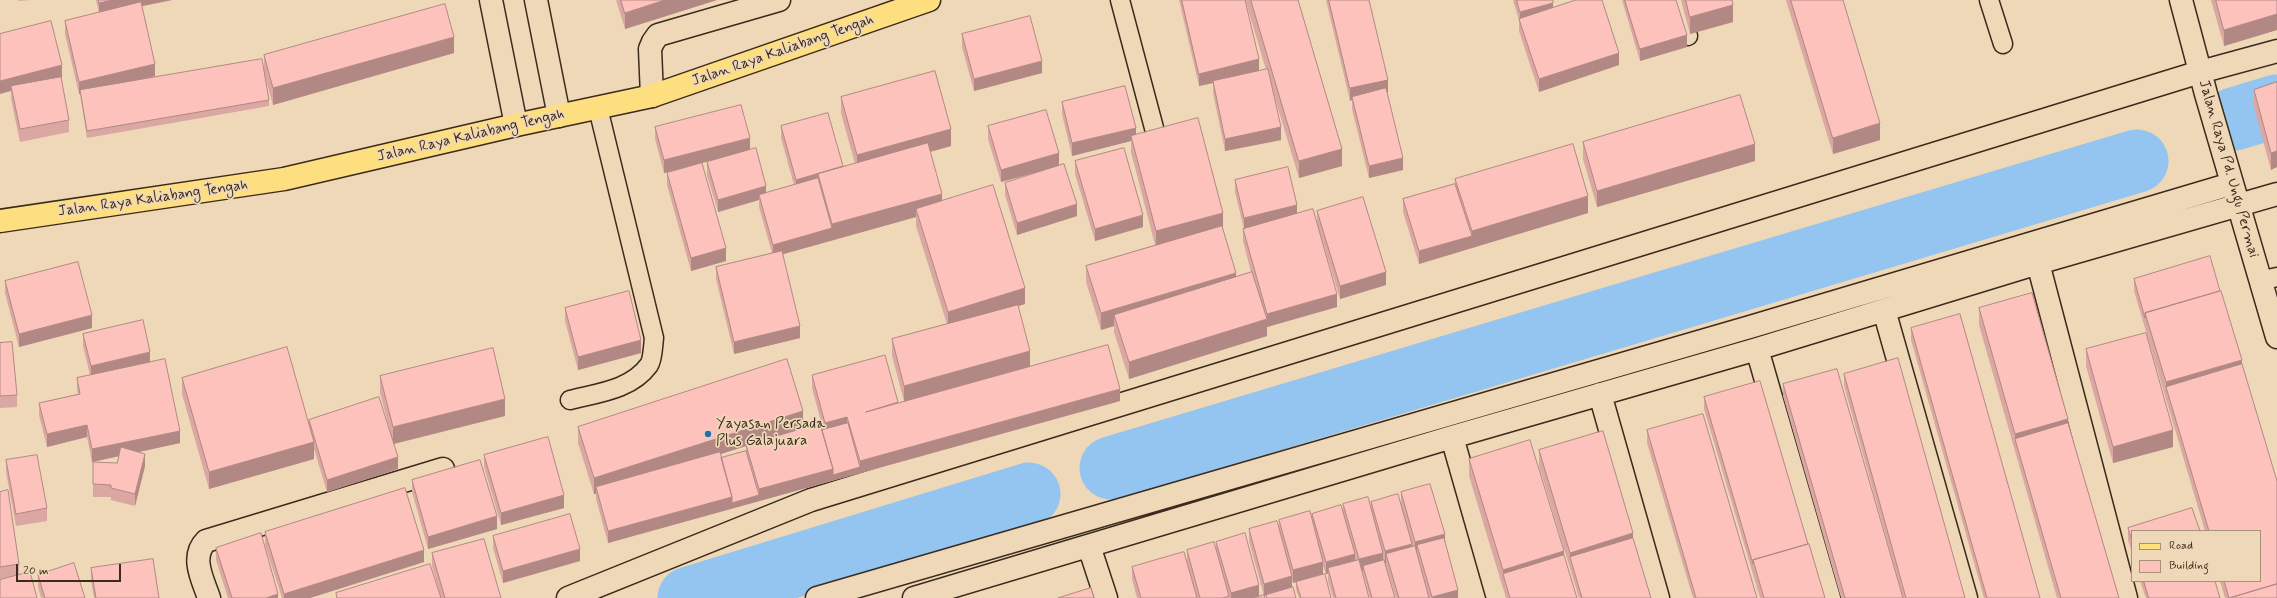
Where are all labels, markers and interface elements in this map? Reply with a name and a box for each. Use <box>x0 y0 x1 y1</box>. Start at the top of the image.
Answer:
street label: Jalan Raya Kaliabang Tengah <box>689 11 877 91</box>
street label: Jalan Raya Pd. Ungu Permai <box>2194 78 2262 260</box>
street label: Jalan Raya Kaliabang Tengah <box>376 106 566 166</box>
street label: Jalan Raya Kaliabang Tengah <box>57 177 249 221</box>
place label: Yayasan Persada Plus Galajuara <box>716 416 825 451</box>
marker: Yayasan Persada Plus Galajuara <box>703 429 713 439</box>
legend <box>2131 530 2261 582</box>
text: Road <box>2169 538 2193 554</box>
scale bar <box>18 556 123 582</box>
text: Building <box>2169 558 2209 574</box>
text: 20 m <box>23 563 49 579</box>

